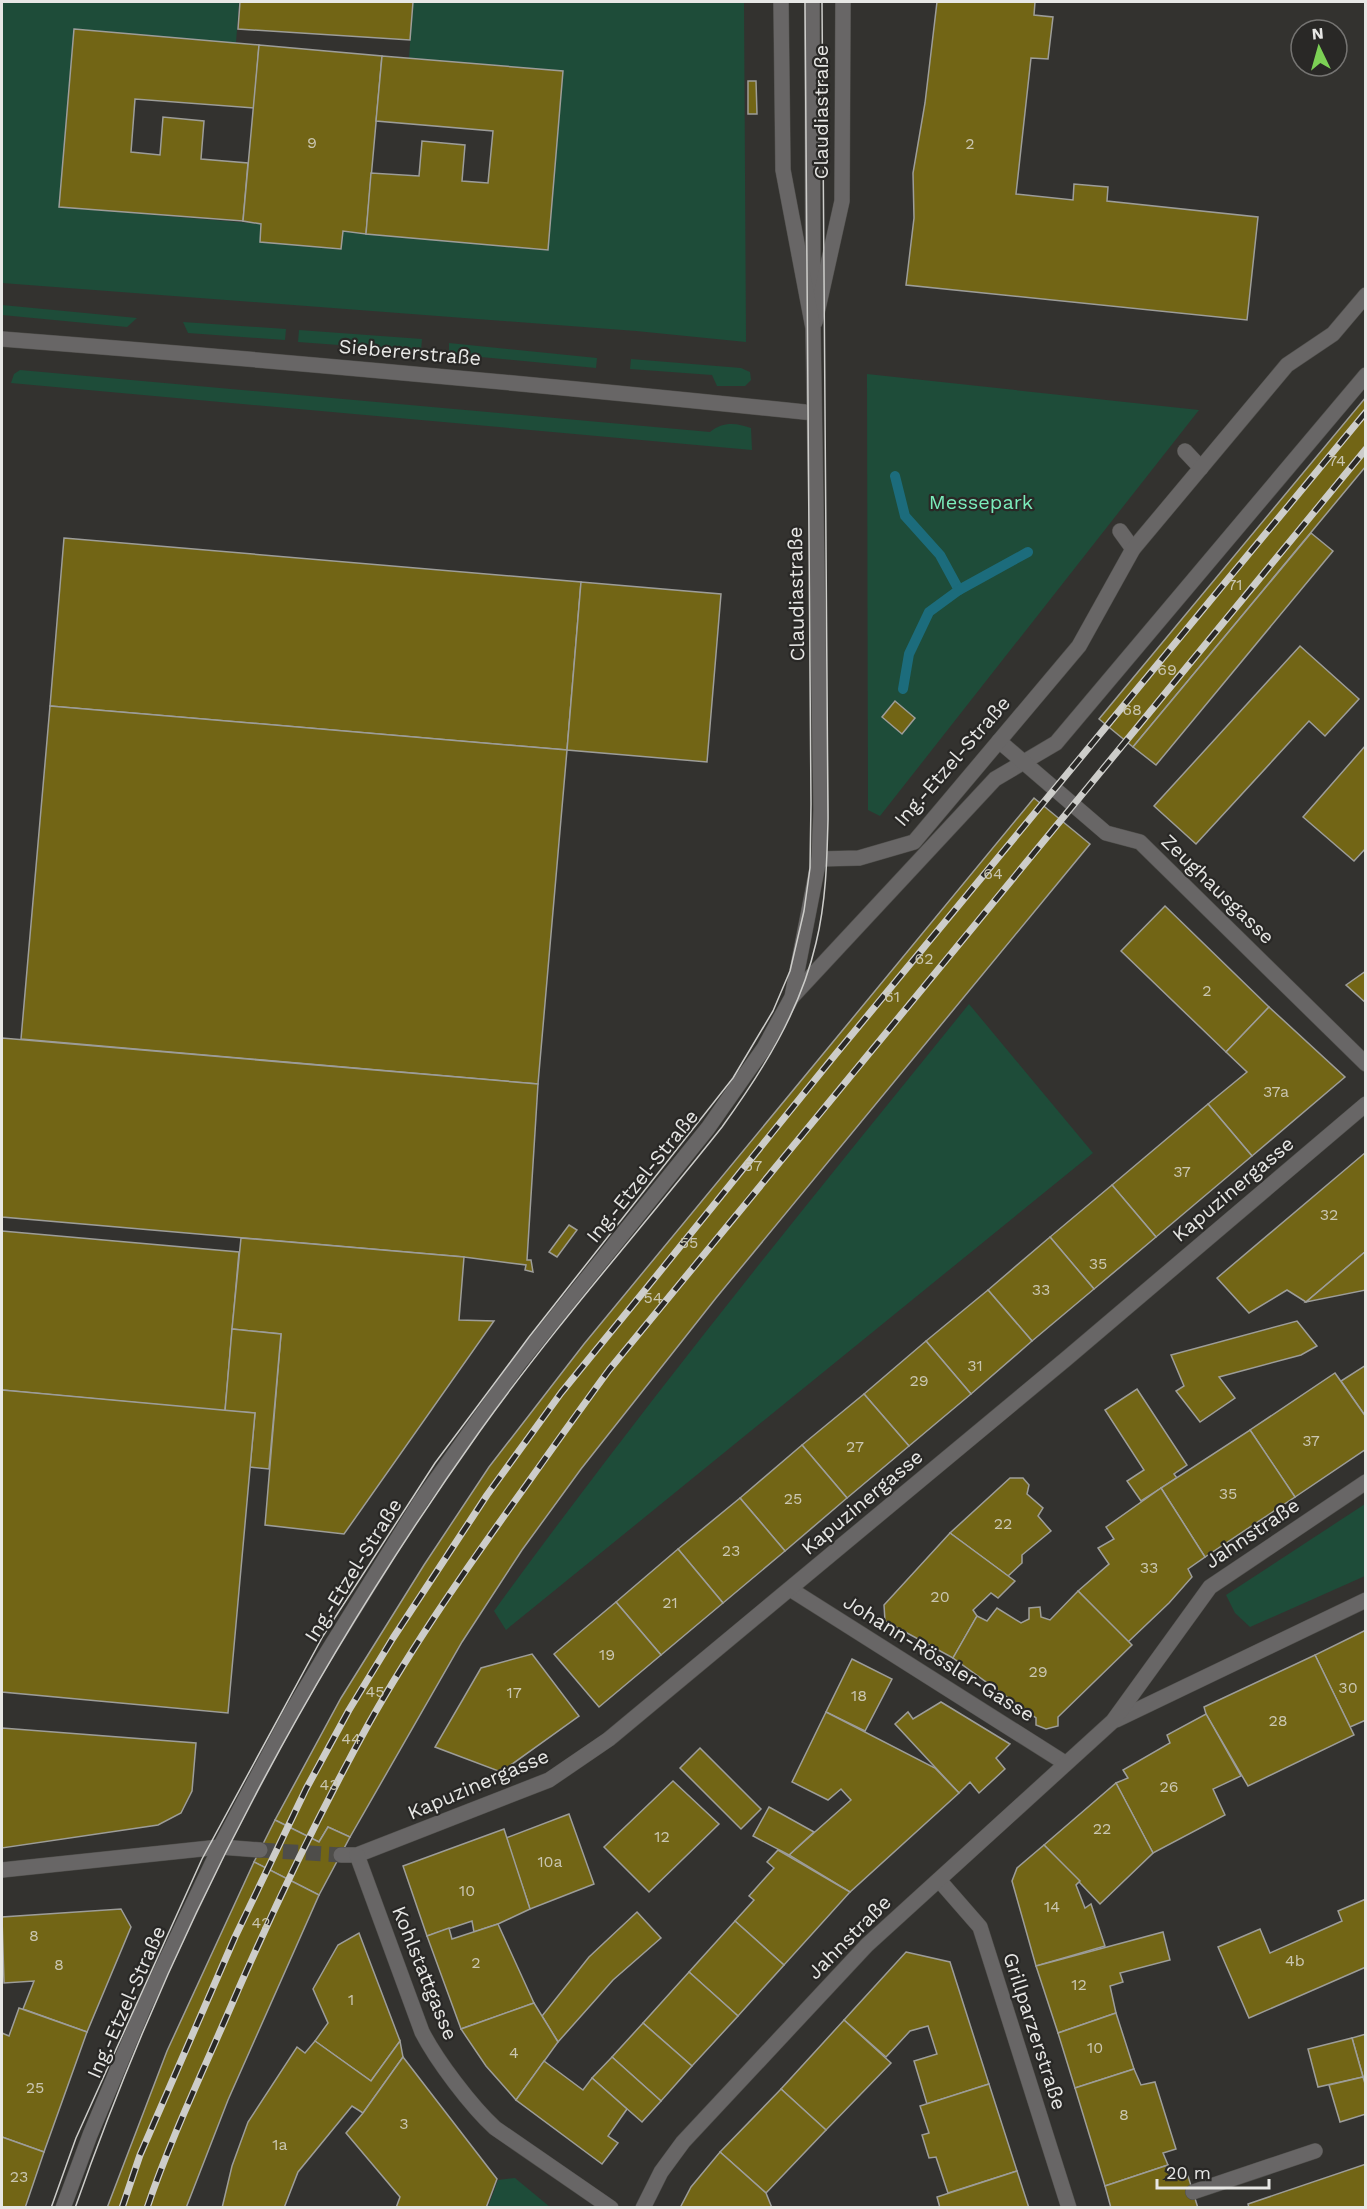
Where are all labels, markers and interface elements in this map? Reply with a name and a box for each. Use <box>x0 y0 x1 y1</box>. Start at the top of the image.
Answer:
north arrow <box>1289 18 1349 78</box>
text: N <box>1311 24 1324 44</box>
street label: Claudiastraße <box>809 45 833 179</box>
house number: 9 <box>307 133 317 152</box>
house number: 2 <box>965 134 975 153</box>
street label: Siebererstraße <box>338 334 482 370</box>
house number: 74 <box>1328 451 1346 470</box>
park label: Messepark <box>929 490 1033 514</box>
street label: Claudiastraße <box>783 526 809 662</box>
house number: 71 <box>1227 575 1243 594</box>
house number: 69 <box>1157 660 1177 679</box>
street label: Ing.-Etzel-Straße <box>889 691 1015 831</box>
house number: 68 <box>1122 700 1142 719</box>
street label: Zeughausgasse <box>1157 829 1279 949</box>
house number: 64 <box>983 864 1003 883</box>
house number: 62 <box>914 949 934 968</box>
house number: 2 <box>1202 981 1212 1000</box>
house number: 61 <box>884 987 900 1006</box>
house number: 37a <box>1263 1082 1289 1101</box>
street label: Ing.-Etzel-Straße <box>581 1104 703 1248</box>
street label: Kapuzinergasse <box>1167 1131 1299 1247</box>
house number: 57 <box>744 1156 762 1175</box>
house number: 37 <box>1173 1162 1191 1181</box>
house number: 32 <box>1320 1205 1338 1224</box>
house number: 55 <box>680 1233 698 1252</box>
house number: 35 <box>1089 1254 1107 1273</box>
house number: 33 <box>1032 1280 1050 1299</box>
house number: 54 <box>643 1288 663 1307</box>
house number: 31 <box>967 1356 983 1375</box>
house number: 29 <box>909 1371 929 1390</box>
house number: 37 <box>1302 1431 1320 1450</box>
house number: 27 <box>846 1437 864 1456</box>
street label: Kapuzinergasse <box>796 1444 928 1560</box>
house number: 35 <box>1219 1484 1237 1503</box>
house number: 25 <box>784 1489 802 1508</box>
street label: Jahnstraße <box>1200 1493 1304 1573</box>
street label: Ing.-Etzel-Straße <box>299 1494 407 1646</box>
house number: 22 <box>994 1514 1012 1533</box>
house number: 23 <box>722 1541 740 1560</box>
house number: 33 <box>1140 1558 1158 1577</box>
house number: 20 <box>930 1587 950 1606</box>
street label: Johann-Rössler-Gasse <box>839 1589 1039 1727</box>
house number: 21 <box>662 1593 678 1612</box>
house number: 19 <box>599 1645 615 1664</box>
house number: 29 <box>1028 1662 1048 1681</box>
house number: 30 <box>1338 1678 1358 1697</box>
house number: 45 <box>365 1682 385 1701</box>
house number: 17 <box>506 1683 522 1702</box>
house number: 18 <box>851 1686 867 1705</box>
house number: 28 <box>1268 1711 1288 1730</box>
house number: 44 <box>341 1729 361 1748</box>
street label: Kapuzinergasse <box>404 1743 552 1825</box>
house number: 43 <box>319 1775 339 1794</box>
house number: 26 <box>1159 1777 1179 1796</box>
house number: 22 <box>1093 1819 1111 1838</box>
house number: 12 <box>654 1827 670 1846</box>
house number: 10a <box>537 1852 563 1871</box>
house number: 10 <box>459 1881 475 1900</box>
street label: Jahnstraße <box>802 1890 896 1984</box>
house number: 14 <box>1044 1897 1060 1916</box>
street label: Kohlstattgasse <box>387 1902 463 2044</box>
house number: 42 <box>251 1913 271 1932</box>
street label: Ing.-Etzel-Straße <box>82 1922 170 2082</box>
house number: 8 <box>29 1926 39 1945</box>
street label: Grillparzerstraße <box>998 1949 1072 2113</box>
house number: 4b <box>1285 1951 1305 1970</box>
house number: 2 <box>471 1953 481 1972</box>
house number: 8 <box>54 1955 64 1974</box>
house number: 12 <box>1071 1975 1087 1994</box>
house number: 1 <box>348 1990 354 2009</box>
house number: 10 <box>1087 2038 1103 2057</box>
house number: 4 <box>509 2043 519 2062</box>
house number: 25 <box>26 2078 44 2097</box>
house number: 8 <box>1119 2105 1129 2124</box>
house number: 3 <box>399 2114 409 2133</box>
house number: 1a <box>272 2135 288 2154</box>
scale bar <box>1157 2152 1270 2190</box>
text: 20 m <box>1166 2162 1211 2183</box>
house number: 23 <box>10 2167 28 2186</box>

